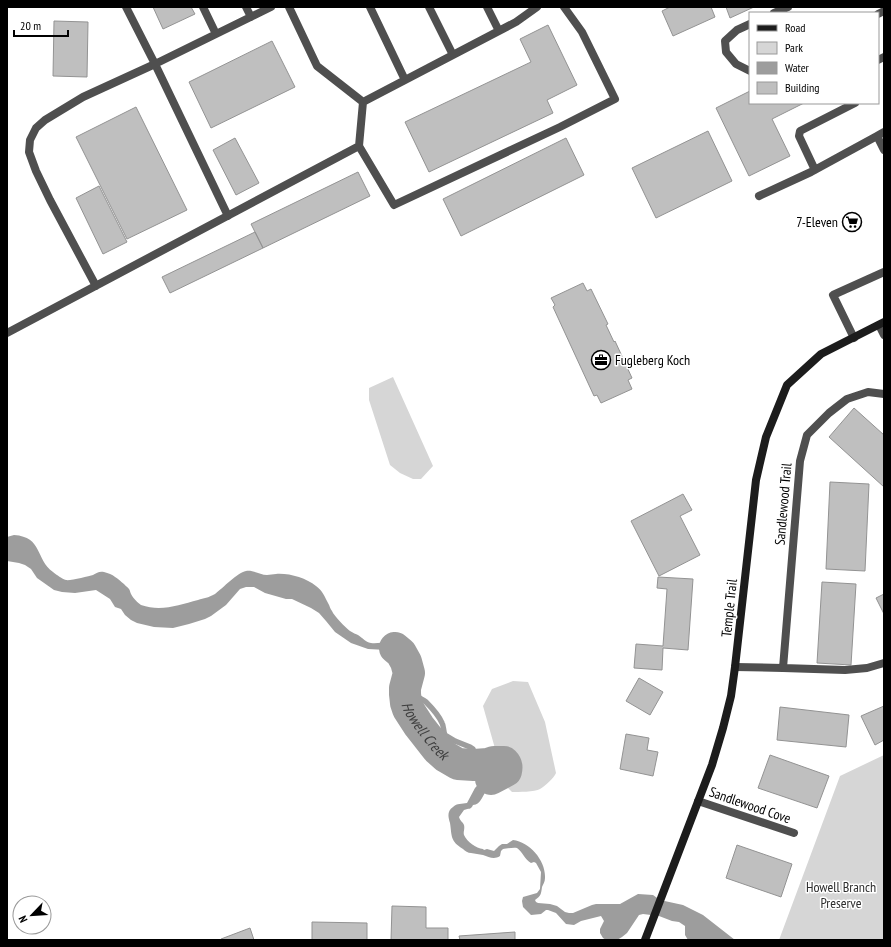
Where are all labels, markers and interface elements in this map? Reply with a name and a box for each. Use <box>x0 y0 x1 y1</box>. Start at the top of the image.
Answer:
scale bar <box>14 12 68 38</box>
legend <box>749 12 879 104</box>
text: 20 m <box>20 18 41 33</box>
text: Road <box>785 20 805 35</box>
text: Park <box>785 40 803 55</box>
text: Water <box>785 60 810 75</box>
text: Building <box>785 80 820 95</box>
supermarket icon: 7-Eleven <box>841 211 863 233</box>
place label: 7-Eleven <box>796 213 838 231</box>
office icon: Fugleberg Koch <box>590 349 612 371</box>
place label: Fugleberg Koch <box>615 351 690 369</box>
street label: Sandlewood Trail <box>770 461 796 546</box>
street label: Temple Trail <box>717 577 741 638</box>
water label: Howell Creek <box>397 700 454 765</box>
street label: Sandlewood Cove <box>707 783 793 827</box>
park label: Howell Branch Preserve <box>806 878 876 912</box>
north arrow <box>12 895 52 935</box>
text: N <box>15 914 31 925</box>

